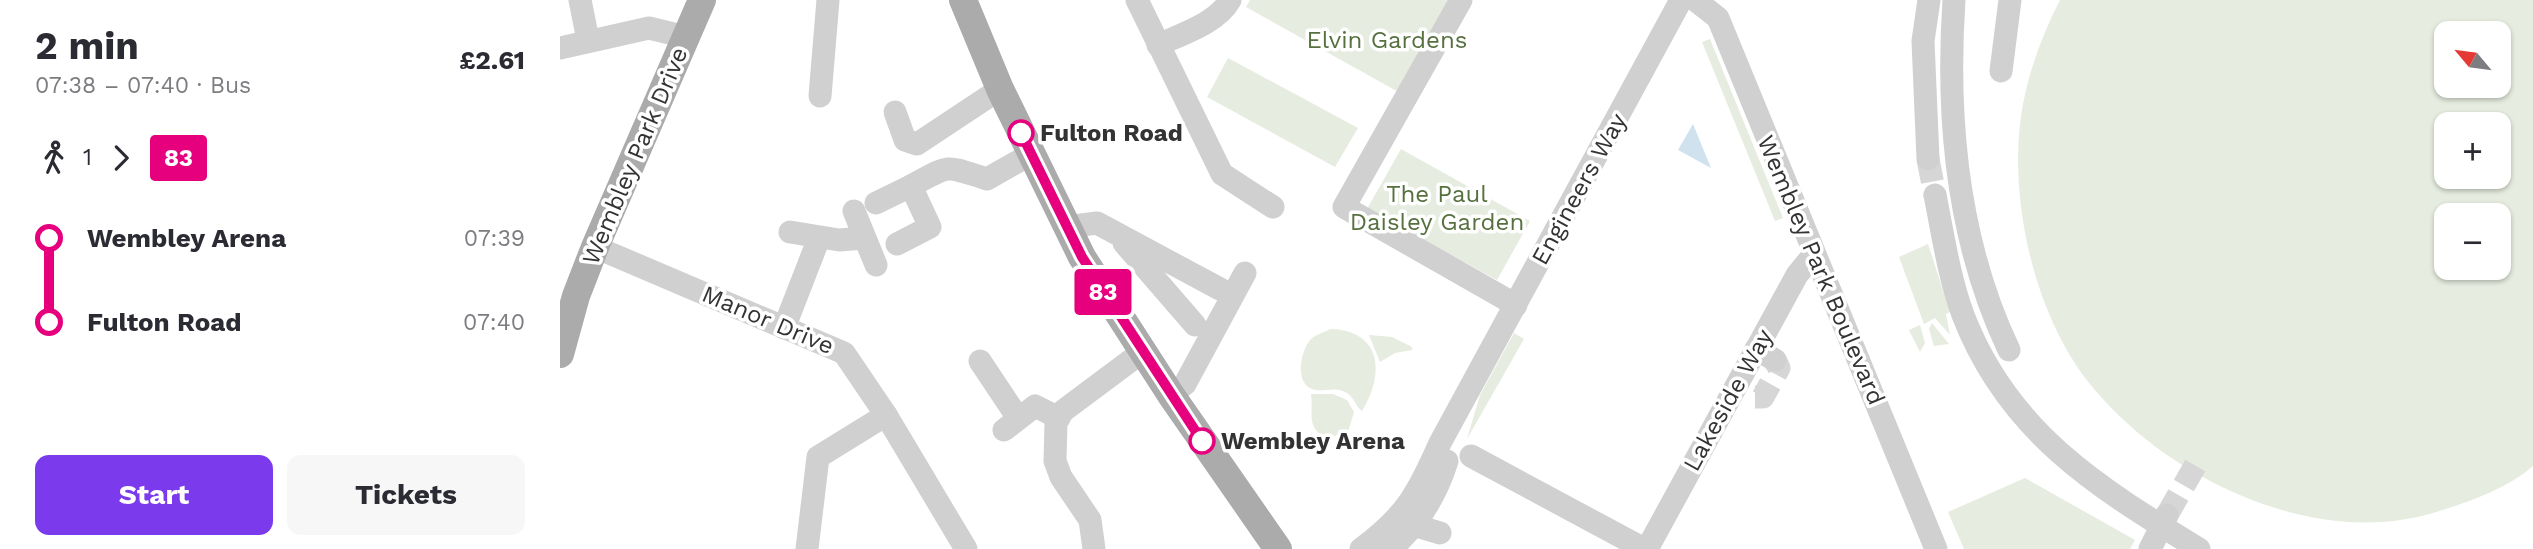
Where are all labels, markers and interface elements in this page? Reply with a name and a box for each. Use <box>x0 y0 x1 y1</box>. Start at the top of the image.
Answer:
north arrow <box>2434 21 2511 98</box>
map controls <box>2434 21 2511 280</box>
text: 2 min <box>35 24 139 68</box>
park label: Elvin Gardens <box>1307 26 1467 54</box>
street label: Wembley Park Drive <box>576 43 694 269</box>
text: £2.61 <box>459 45 525 75</box>
text: 07:38 – 07:40 · Bus <box>35 72 251 99</box>
street label: Engineers Way <box>1526 108 1632 270</box>
button: + <box>2434 112 2511 189</box>
place label: Fulton Road <box>1040 119 1183 147</box>
marker: Fulton Road <box>1008 120 1034 146</box>
street label: Wembley Park Boulevard <box>1751 131 1891 409</box>
icon: walk <box>35 139 73 177</box>
icon: forward <box>102 139 140 177</box>
text: 1 <box>83 144 92 171</box>
text: 83 <box>164 144 193 172</box>
park label: The Paul Daisley Garden <box>1350 180 1524 236</box>
button: − <box>2434 203 2511 280</box>
text: Wembley Arena <box>87 223 286 253</box>
text: 07:39 <box>464 225 525 252</box>
line badge: 83 <box>1072 269 1134 315</box>
text: 83 <box>1088 278 1118 306</box>
street label: Manor Drive <box>698 280 838 360</box>
text: Fulton Road <box>87 307 242 337</box>
text: 07:40 <box>463 309 525 336</box>
street label: Lakeside Way <box>1677 324 1779 476</box>
place label: Wembley Arena <box>1221 427 1405 455</box>
marker: Wembley Arena <box>1189 428 1215 454</box>
button: Start <box>35 455 273 535</box>
button: Tickets <box>287 455 525 535</box>

